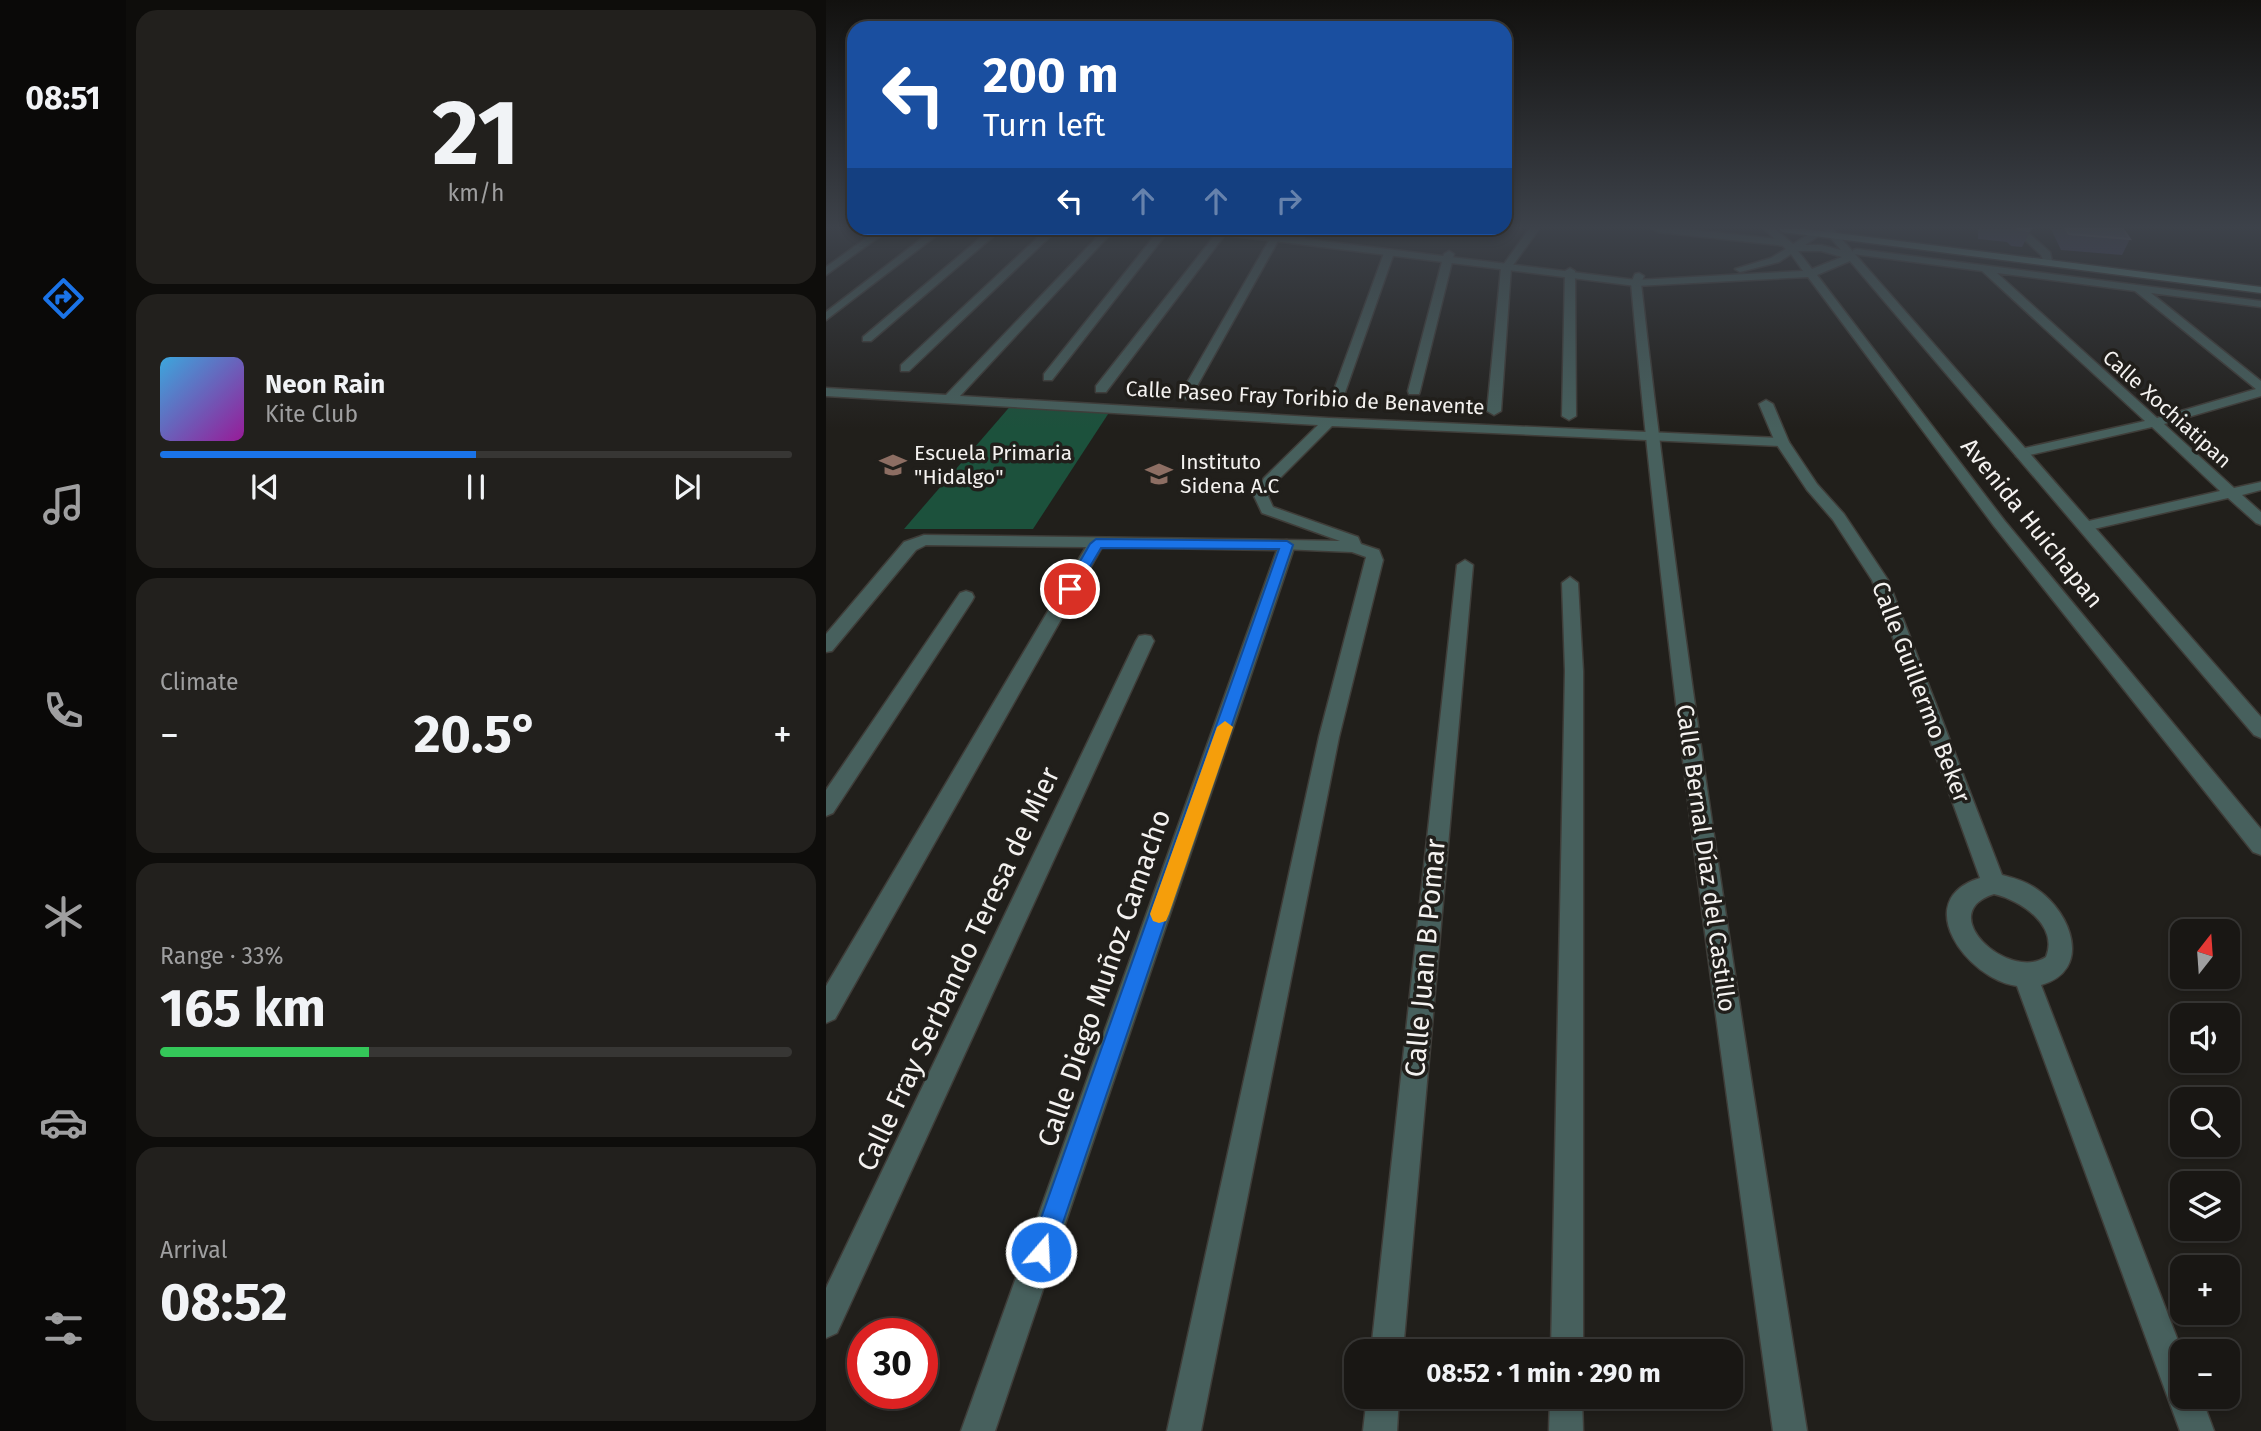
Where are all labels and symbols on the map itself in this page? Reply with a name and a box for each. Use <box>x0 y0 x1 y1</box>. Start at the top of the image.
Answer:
street label: Calle Xochiatipan <box>2097 344 2237 474</box>
street label: Calle Paseo Fray Toribio de Benavente <box>1125 376 1485 420</box>
street label: Avenida Huichapan <box>1955 433 2109 613</box>
place label: Escuela Primaria "Hidalgo" <box>914 440 1072 490</box>
place label: Instituto Sidena A.C <box>1180 449 1279 499</box>
school or university icon: Escuela Primaria "Hidalgo" <box>878 450 908 480</box>
school or university icon: Instituto Sidena A.C <box>1144 459 1174 489</box>
pin <box>1040 559 1100 619</box>
street label: Calle Guillermo Beker <box>1866 577 1976 807</box>
street label: Calle Bernal Díaz del Castillo <box>1671 702 1741 1014</box>
street label: Calle Fray Serbando Teresa de Mier <box>850 762 1066 1176</box>
street label: Calle Diego Muñoz Camacho <box>1031 805 1177 1151</box>
street label: Calle Juan B Pomar <box>1398 837 1452 1079</box>
north arrow <box>2170 919 2240 989</box>
position arrow <box>1004 1215 1078 1289</box>
speed limit sign: 30 <box>847 1318 938 1409</box>

